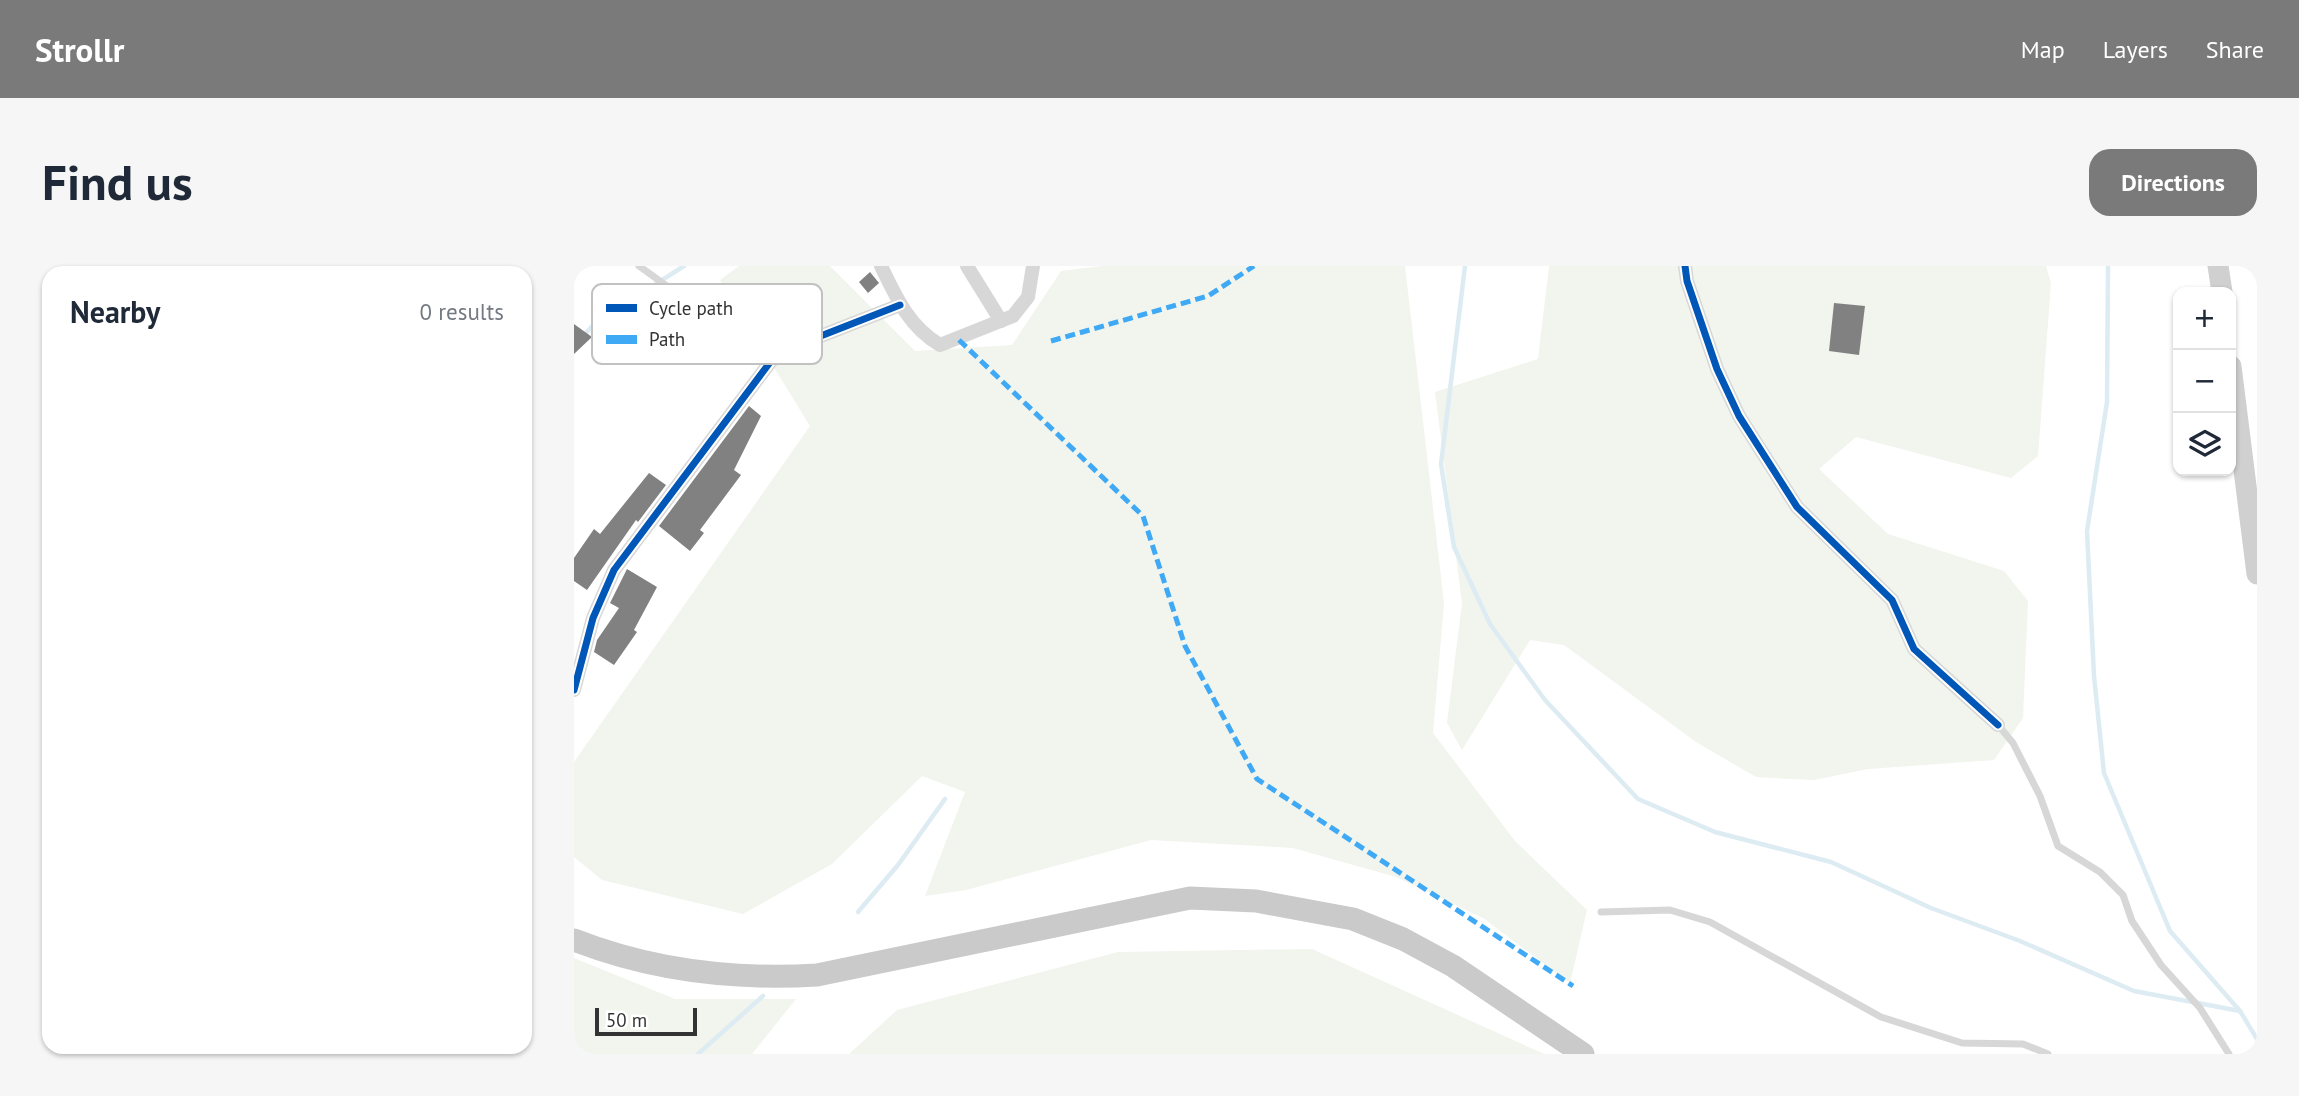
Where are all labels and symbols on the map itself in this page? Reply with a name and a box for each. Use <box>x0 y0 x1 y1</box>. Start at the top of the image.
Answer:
legend <box>592 284 822 364</box>
text: Cycle path <box>649 296 733 320</box>
text: Path <box>649 327 685 351</box>
scale bar <box>595 1005 696 1037</box>

